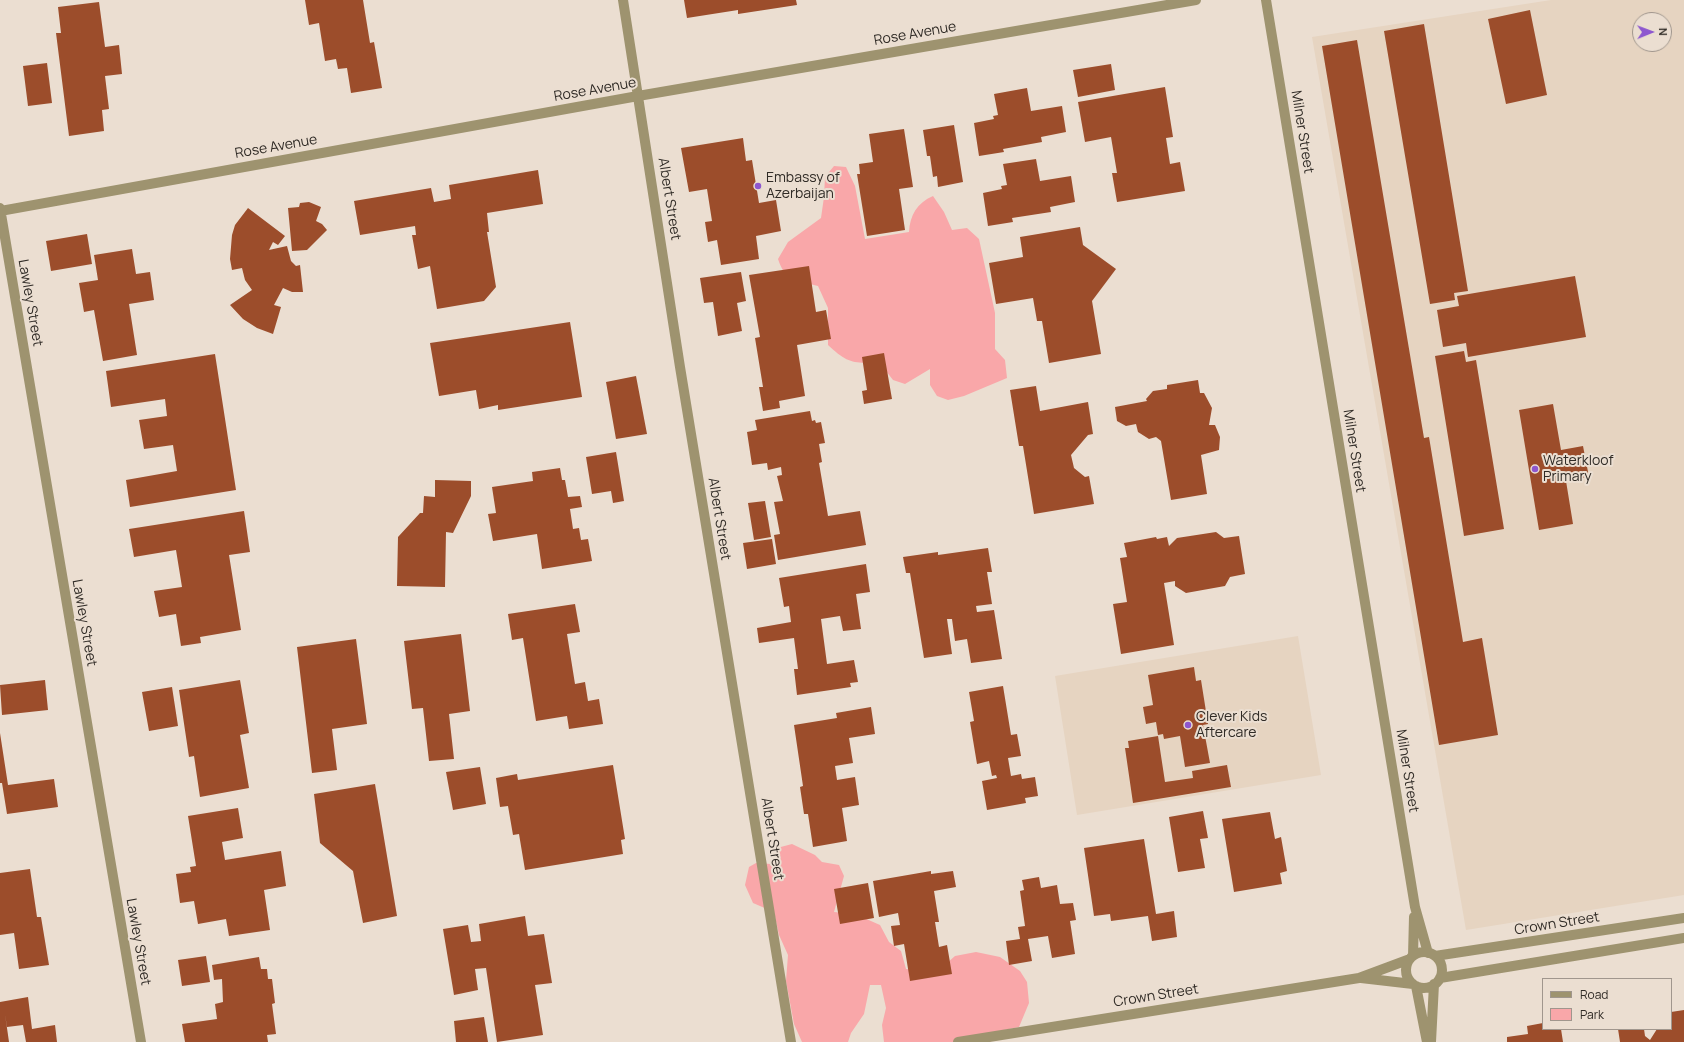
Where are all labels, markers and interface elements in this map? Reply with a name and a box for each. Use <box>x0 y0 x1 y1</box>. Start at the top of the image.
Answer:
north arrow <box>1632 12 1672 52</box>
street label: Rose Avenue <box>873 18 957 50</box>
text: N <box>1656 28 1671 36</box>
street label: Rose Avenue <box>553 74 637 106</box>
street label: Milner Street <box>1287 89 1317 175</box>
street label: Rose Avenue <box>234 131 318 163</box>
street label: Albert Street <box>654 157 684 241</box>
place label: Embassy of Azerbaijan <box>766 170 840 202</box>
marker: Embassy of Azerbaijan <box>753 181 763 191</box>
street label: Lawley Street <box>14 258 46 348</box>
street label: Milner Street <box>1339 408 1369 494</box>
place label: Waterkloof Primary <box>1543 453 1614 486</box>
marker: Waterkloof Primary <box>1530 464 1540 474</box>
street label: Albert Street <box>704 477 734 561</box>
street label: Lawley Street <box>68 578 100 668</box>
place label: Clever Kids Aftercare <box>1196 709 1267 742</box>
marker: Clever Kids Aftercare <box>1183 720 1193 730</box>
street label: Milner Street <box>1392 728 1422 814</box>
street label: Albert Street <box>757 797 787 881</box>
street label: Lawley Street <box>122 897 154 987</box>
street label: Crown Street <box>1513 909 1601 939</box>
legend <box>1542 978 1672 1030</box>
street label: Crown Street <box>1112 981 1200 1011</box>
text: Road <box>1580 986 1608 1003</box>
text: Park <box>1580 1006 1604 1023</box>

